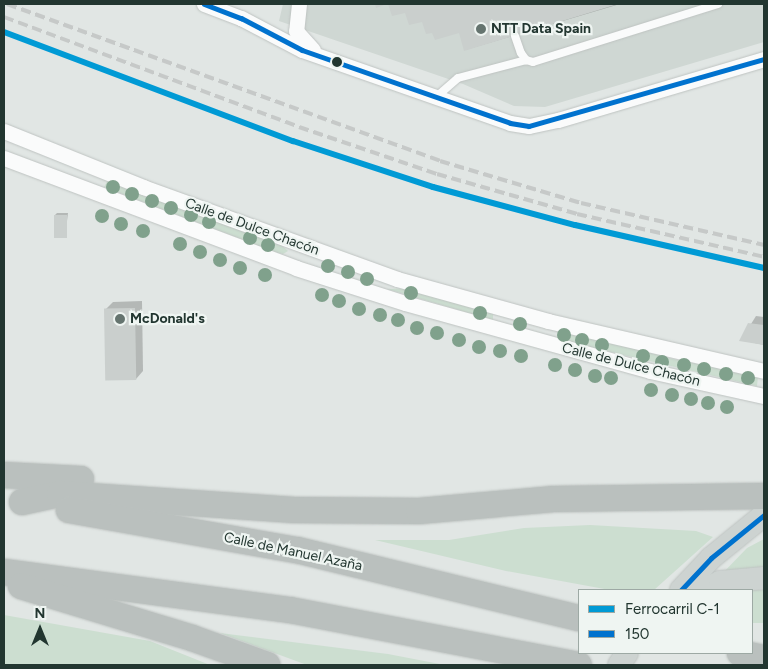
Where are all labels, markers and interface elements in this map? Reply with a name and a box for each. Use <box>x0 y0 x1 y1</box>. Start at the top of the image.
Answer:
place label: NTT Data Spain <box>491 21 591 37</box>
marker: NTT Data Spain <box>475 23 487 35</box>
unlabelled marker <box>332 57 342 67</box>
street label: Calle de Dulce Chacón <box>183 195 321 259</box>
place label: McDonald's <box>130 311 205 327</box>
marker: McDonald's <box>114 313 126 325</box>
street label: Calle de Dulce Chacón <box>560 340 702 390</box>
street label: Calle de Manuel Azaña <box>222 529 364 575</box>
legend <box>578 589 753 654</box>
text: Ferrocarril C-1 <box>625 600 720 618</box>
north arrow <box>15 604 65 654</box>
text: N <box>35 605 45 622</box>
text: 150 <box>625 625 649 643</box>

